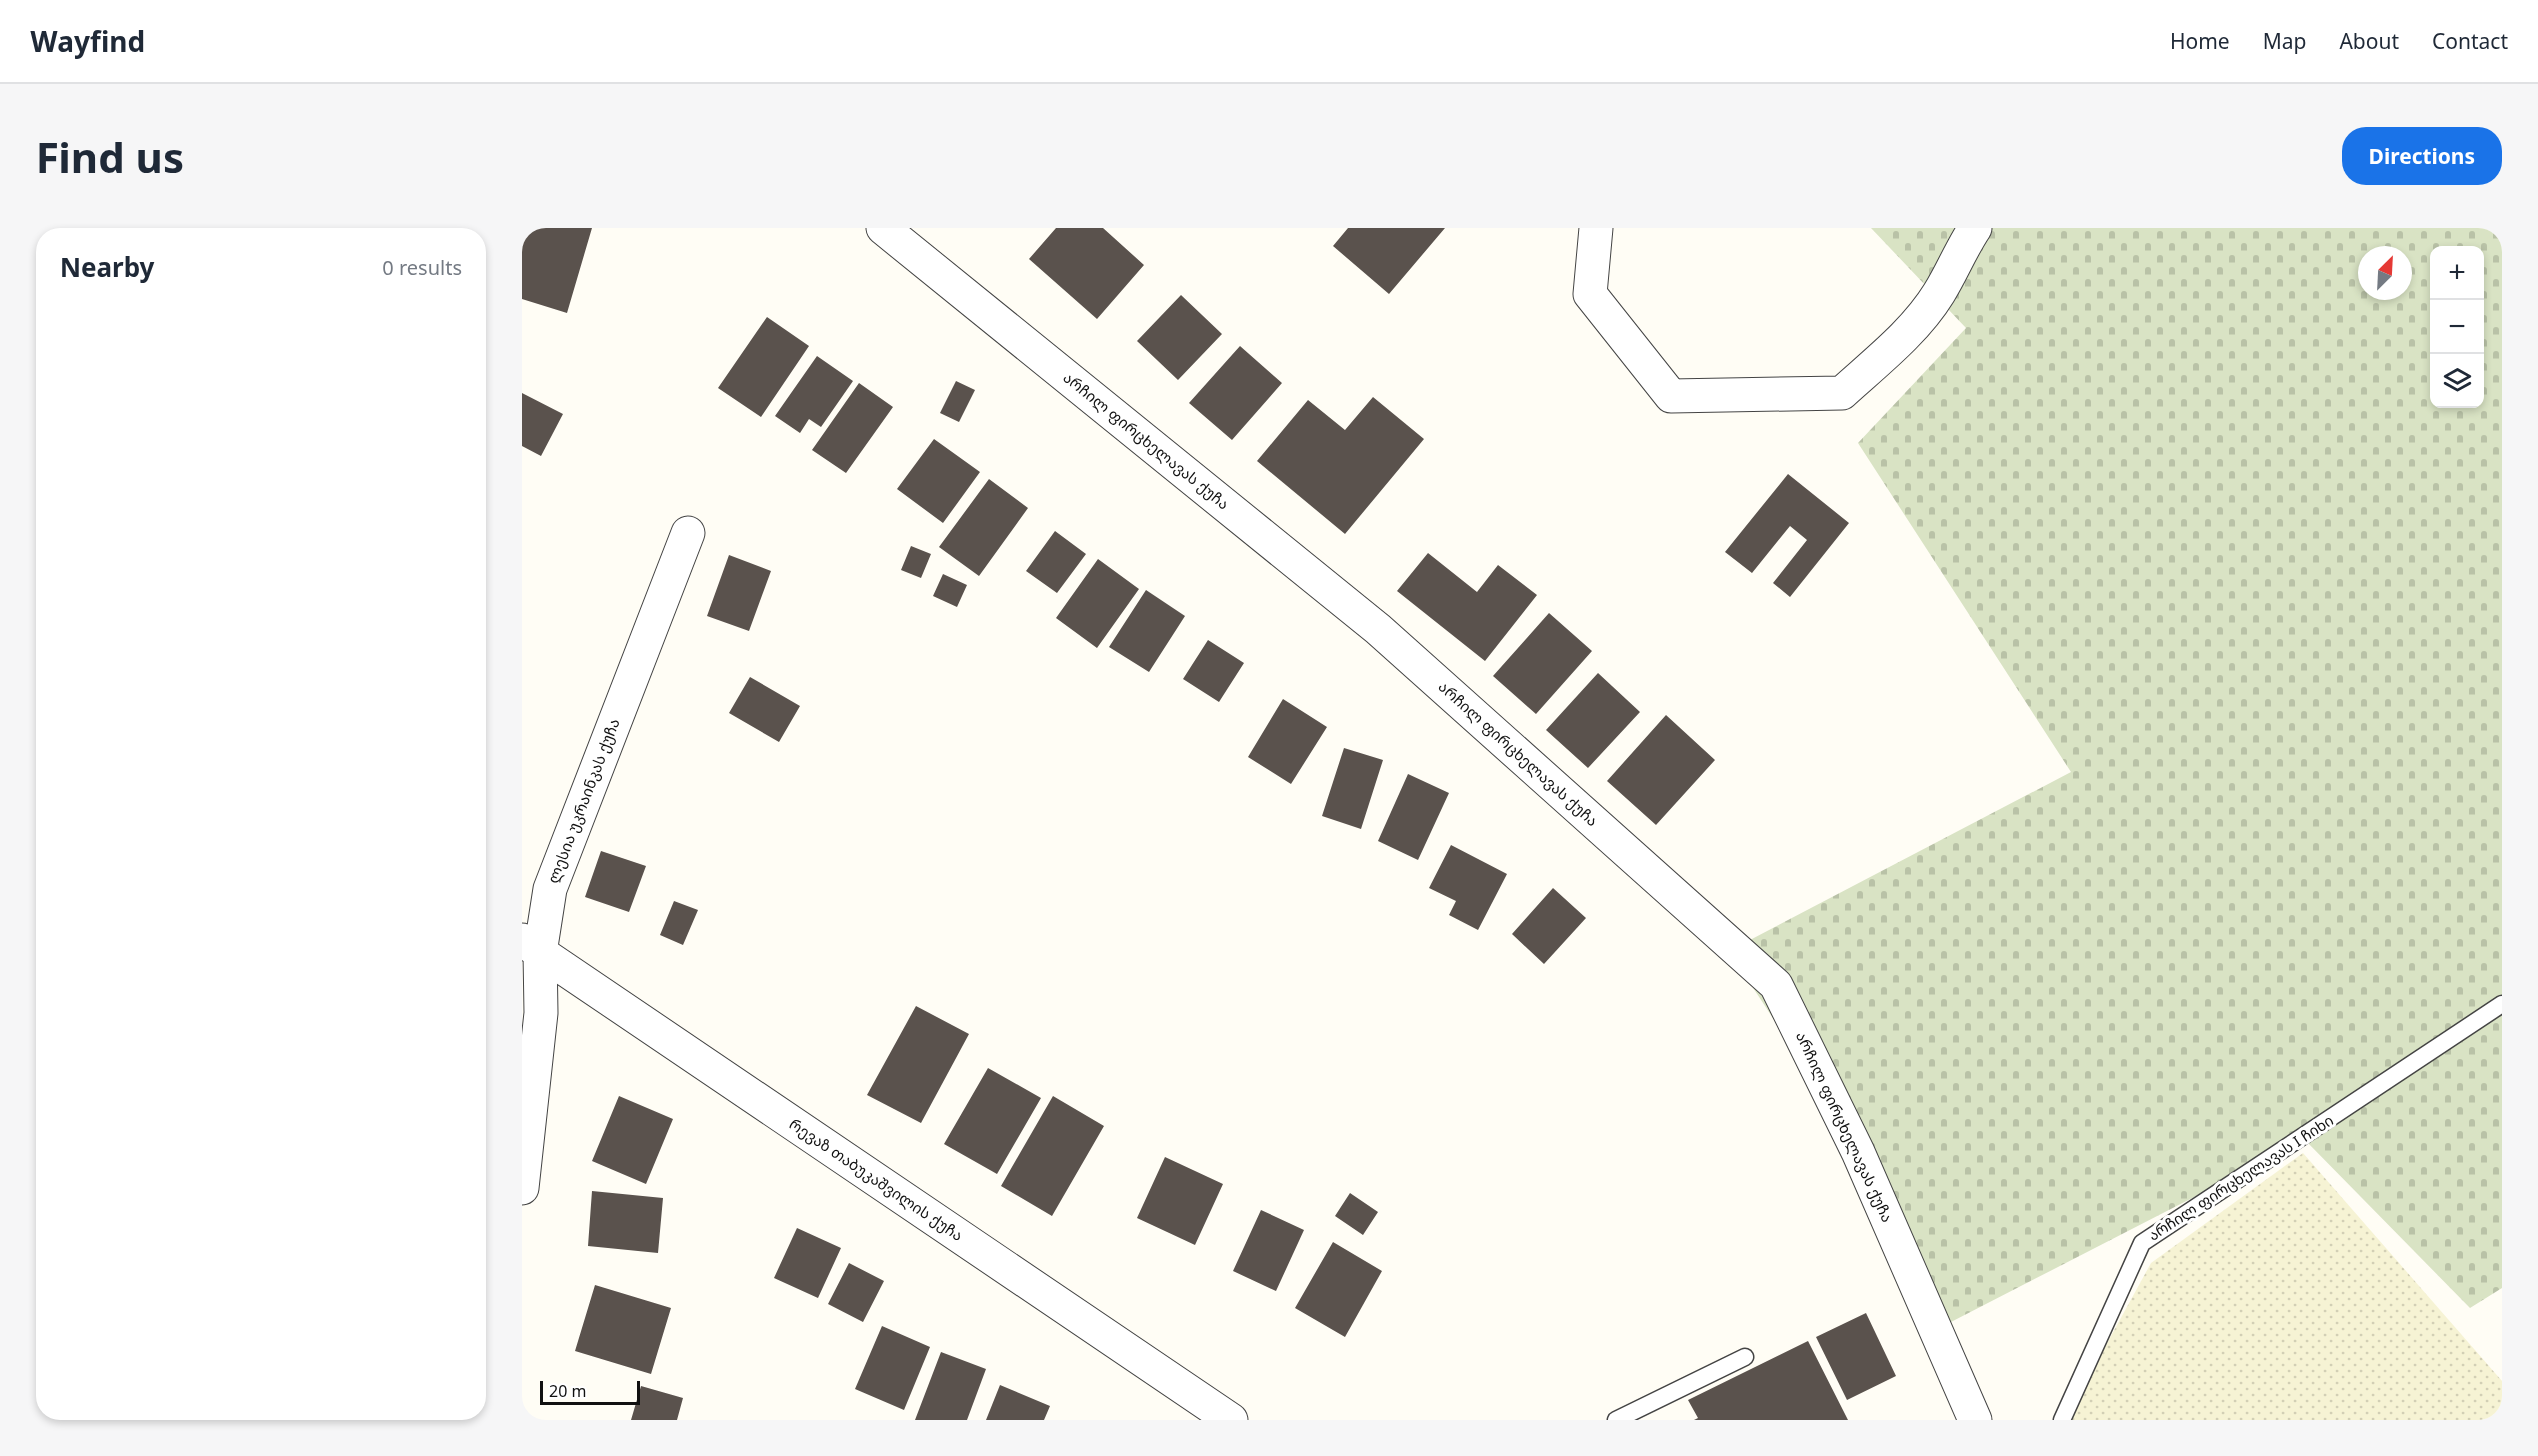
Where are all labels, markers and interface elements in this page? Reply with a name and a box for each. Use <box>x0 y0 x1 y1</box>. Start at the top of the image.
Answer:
text: Wayfind <box>30 22 145 60</box>
text: Home <box>2170 27 2230 55</box>
text: Map <box>2263 27 2306 55</box>
text: About <box>2339 27 2399 55</box>
text: Contact <box>2432 27 2508 55</box>
button: Directions <box>2342 127 2502 185</box>
text: Find us <box>36 128 184 185</box>
north arrow <box>2358 246 2412 300</box>
map controls <box>2430 246 2484 408</box>
button: + <box>2430 246 2484 300</box>
text: Nearby <box>60 249 154 285</box>
text: 0 results <box>382 254 462 281</box>
button: − <box>2430 300 2484 354</box>
button: layers <box>2430 354 2484 408</box>
street label: არჩილ ფირცხელავას ქუჩა <box>1060 367 1234 513</box>
street label: არჩილ ფირცხელავას ქუჩა <box>1435 676 1603 830</box>
street label: ლესია უკრაინკას ქუჩა <box>542 715 624 886</box>
street label: არჩილ ფირცხელავას ქუჩა <box>1792 1028 1898 1225</box>
street label: არჩილ ფირცხელავას I ჩიხი <box>2144 1110 2337 1245</box>
street label: რევაზ თაბუკაშვილის ქუჩა <box>786 1113 967 1245</box>
scale bar <box>540 1378 640 1406</box>
text: 20 m <box>549 1380 586 1402</box>

